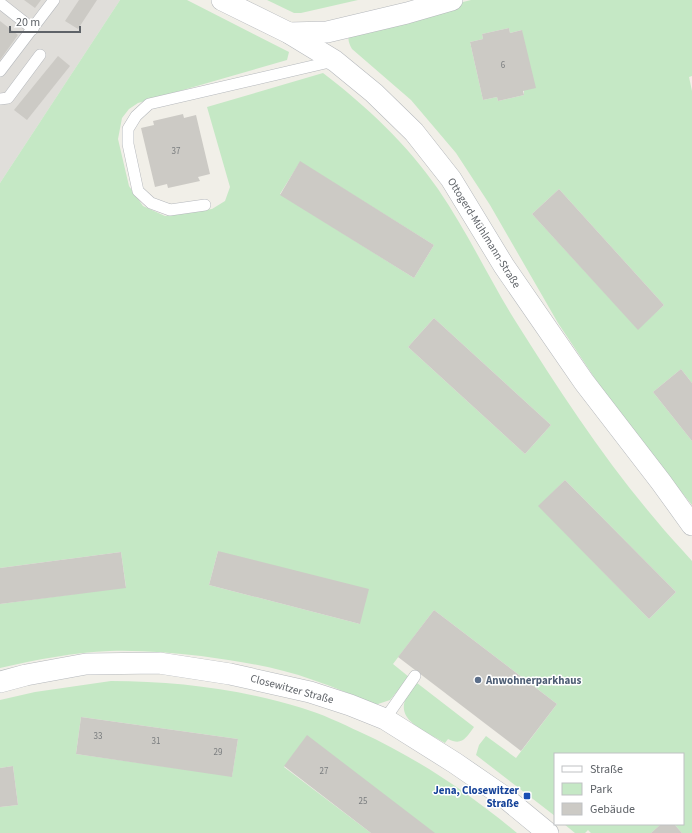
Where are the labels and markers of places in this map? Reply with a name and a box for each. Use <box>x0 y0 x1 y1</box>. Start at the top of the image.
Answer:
place label: Anwohnerparkhaus <box>485 673 582 688</box>
marker: Anwohnerparkhaus <box>473 675 483 685</box>
place label: Jena, Closewitzer Straße <box>433 783 520 811</box>
marker: Jena, Closewitzer Straße <box>522 791 532 801</box>

